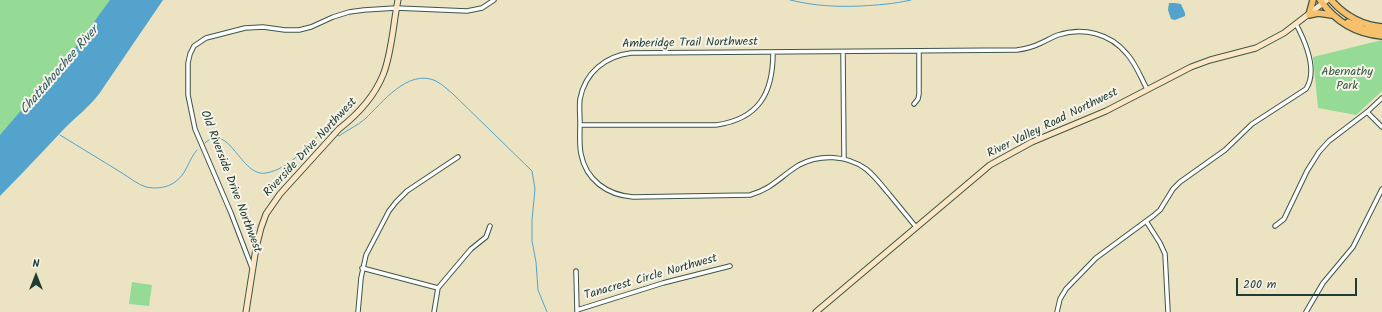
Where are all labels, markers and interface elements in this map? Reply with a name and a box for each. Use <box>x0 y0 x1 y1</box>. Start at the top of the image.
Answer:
water label: Chattahoochee River <box>17 24 103 118</box>
street label: Amberidge Trail Northwest <box>622 36 758 52</box>
park label: Abernathy Park <box>1321 66 1373 94</box>
street label: River Valley Road Northwest <box>985 86 1121 162</box>
street label: Riverside Drive Northwest <box>261 95 361 201</box>
street label: Old Riverside Drive Northwest <box>196 109 264 255</box>
street label: Tanacrest Circle Northwest <box>583 252 719 304</box>
text: N <box>33 255 39 273</box>
north arrow <box>16 256 56 296</box>
scale bar <box>1238 270 1359 296</box>
text: 200 m <box>1243 275 1276 294</box>

